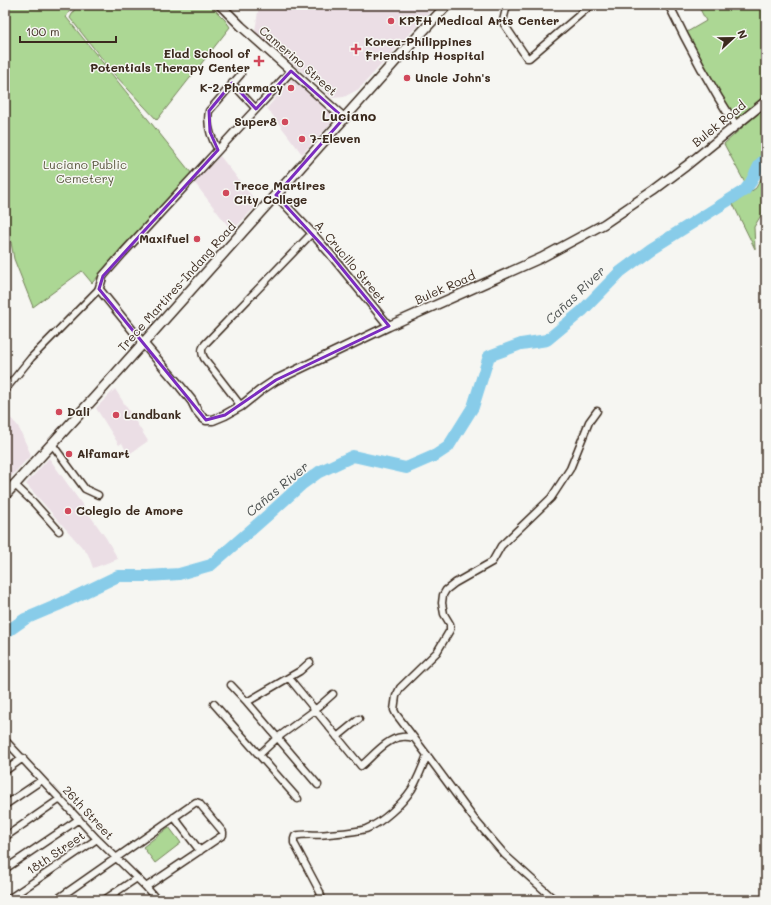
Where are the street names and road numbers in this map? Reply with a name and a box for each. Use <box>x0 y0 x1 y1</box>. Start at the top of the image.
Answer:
street label: Camerino Street <box>256 22 341 99</box>
street label: Bulek Road <box>688 96 749 150</box>
street label: A. Crucillo Street <box>312 217 390 306</box>
street label: Trece Martires-Indang Road <box>114 218 239 355</box>
street label: Bulek Road <box>412 266 478 308</box>
street label: 26th Street <box>60 782 118 843</box>
street label: 18th Street <box>23 827 88 877</box>

